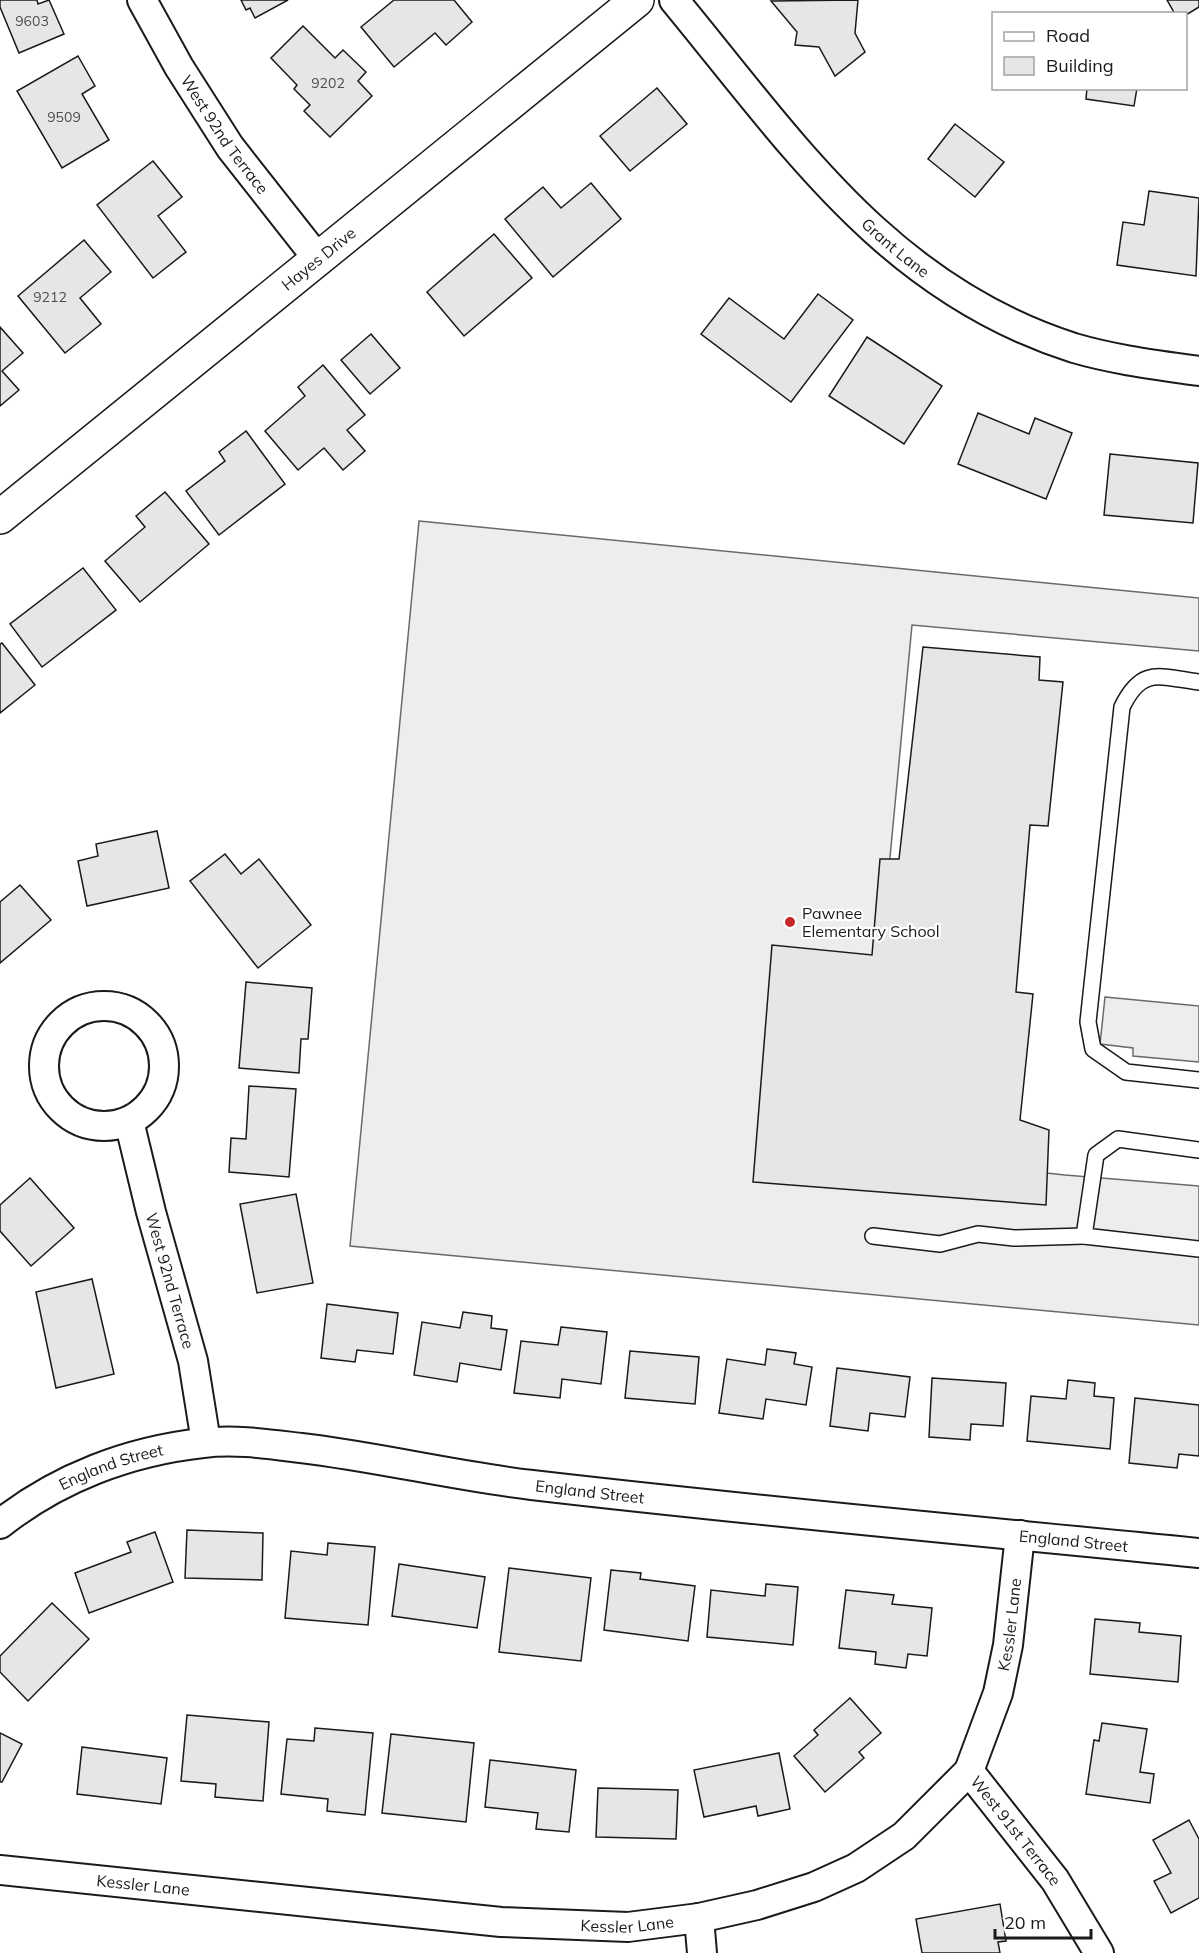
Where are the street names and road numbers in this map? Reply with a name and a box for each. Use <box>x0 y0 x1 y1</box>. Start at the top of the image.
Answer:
street label: West 92nd Terrace <box>177 71 273 198</box>
street label: Grant Lane <box>857 213 934 282</box>
street label: Hayes Drive <box>277 223 359 295</box>
street label: West 92nd Terrace <box>142 1210 199 1351</box>
street label: England Street <box>55 1439 165 1494</box>
street label: England Street <box>534 1475 646 1508</box>
street label: England Street <box>1018 1526 1129 1556</box>
street label: Kessler Lane <box>993 1577 1025 1673</box>
street label: West 91st Terrace <box>966 1772 1066 1889</box>
street label: Kessler Lane <box>96 1870 191 1900</box>
street label: Kessler Lane <box>580 1911 675 1937</box>

